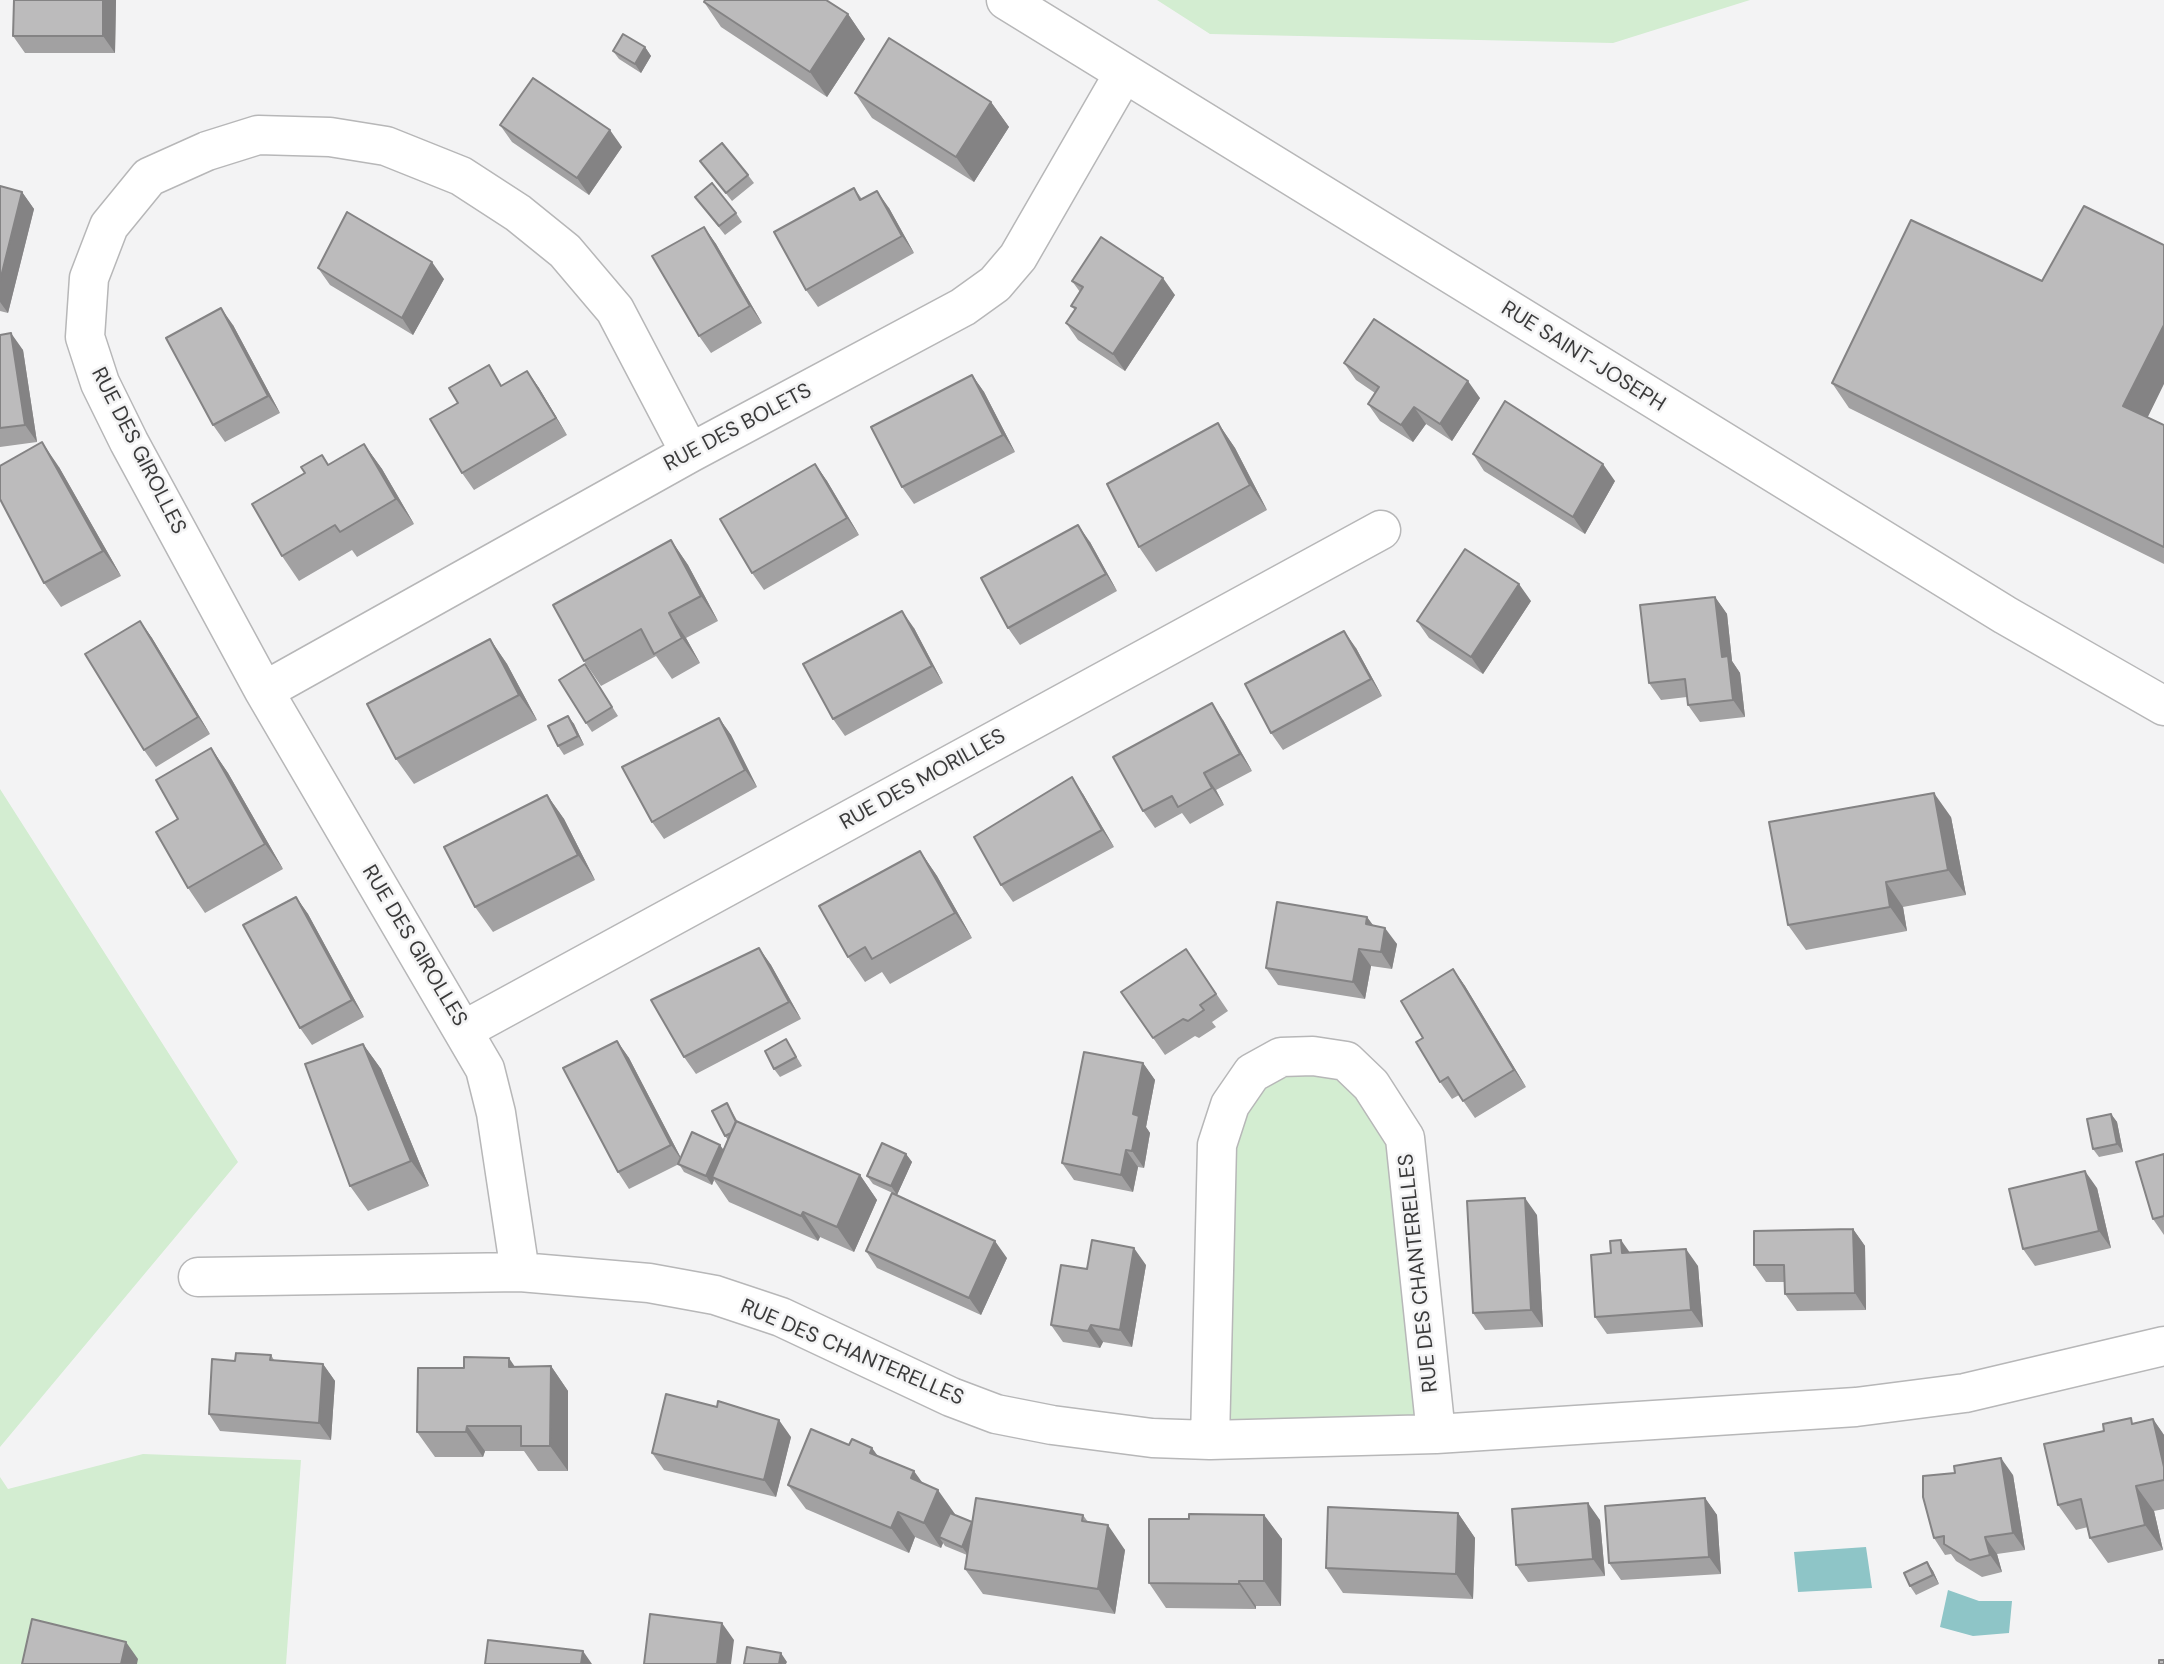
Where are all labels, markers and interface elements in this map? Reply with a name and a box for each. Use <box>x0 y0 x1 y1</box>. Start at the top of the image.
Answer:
street label: RUE SAINT-JOSEPH <box>1496 296 1670 418</box>
street label: RUE DES GIROLLES <box>85 364 191 538</box>
street label: RUE DES BOLETS <box>660 379 816 477</box>
street label: RUE DES MORILLES <box>836 724 1010 836</box>
street label: RUE DES GIROLLES <box>356 861 472 1031</box>
street label: RUE DES CHANTERELLES <box>1394 1152 1444 1394</box>
street label: RUE DES CHANTERELLES <box>737 1295 967 1411</box>

